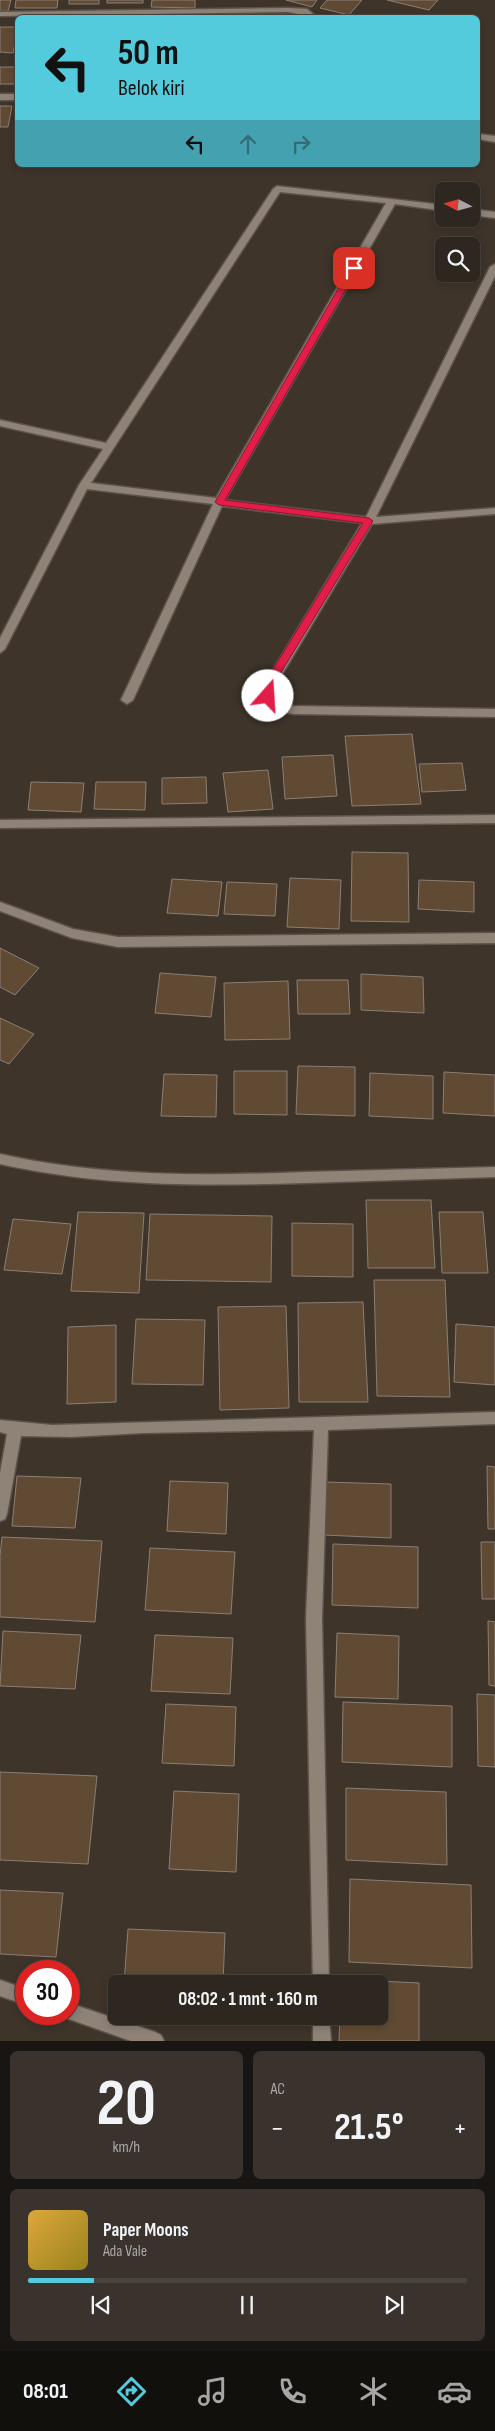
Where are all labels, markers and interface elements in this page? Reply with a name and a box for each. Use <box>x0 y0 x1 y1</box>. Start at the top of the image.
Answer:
text: 50 m <box>118 32 179 75</box>
icon: left <box>35 35 100 100</box>
text: Belok kiri <box>118 75 185 102</box>
icon: left <box>181 130 209 158</box>
icon: ahead <box>234 130 262 158</box>
icon: right <box>287 130 315 158</box>
north arrow <box>435 182 480 228</box>
map controls <box>435 182 480 282</box>
button: search <box>435 237 480 282</box>
pin <box>333 247 375 289</box>
icon: arrive <box>340 254 368 282</box>
position arrow <box>241 669 293 721</box>
speed limit sign: 30 <box>15 1960 80 2025</box>
text: 08:02 · 1 mnt · 160 m <box>178 1988 318 2011</box>
text: 20 <box>97 2066 156 2144</box>
text: AC <box>271 2080 285 2099</box>
text: 21.5° <box>334 2105 404 2150</box>
text: − <box>271 2112 284 2145</box>
text: + <box>453 2112 467 2145</box>
text: km/h <box>112 2138 140 2157</box>
text: Paper Moons <box>103 2219 189 2242</box>
text: Ada Vale <box>103 2242 147 2261</box>
icon: previous <box>87 2291 115 2319</box>
icon: pause <box>233 2291 261 2319</box>
icon: next <box>380 2291 408 2319</box>
icon: directions <box>114 2374 149 2409</box>
icon: music <box>195 2374 230 2409</box>
icon: phone <box>275 2374 310 2409</box>
icon: climate <box>356 2374 391 2409</box>
icon: car <box>437 2374 472 2409</box>
text: 08:01 <box>23 2378 68 2405</box>

